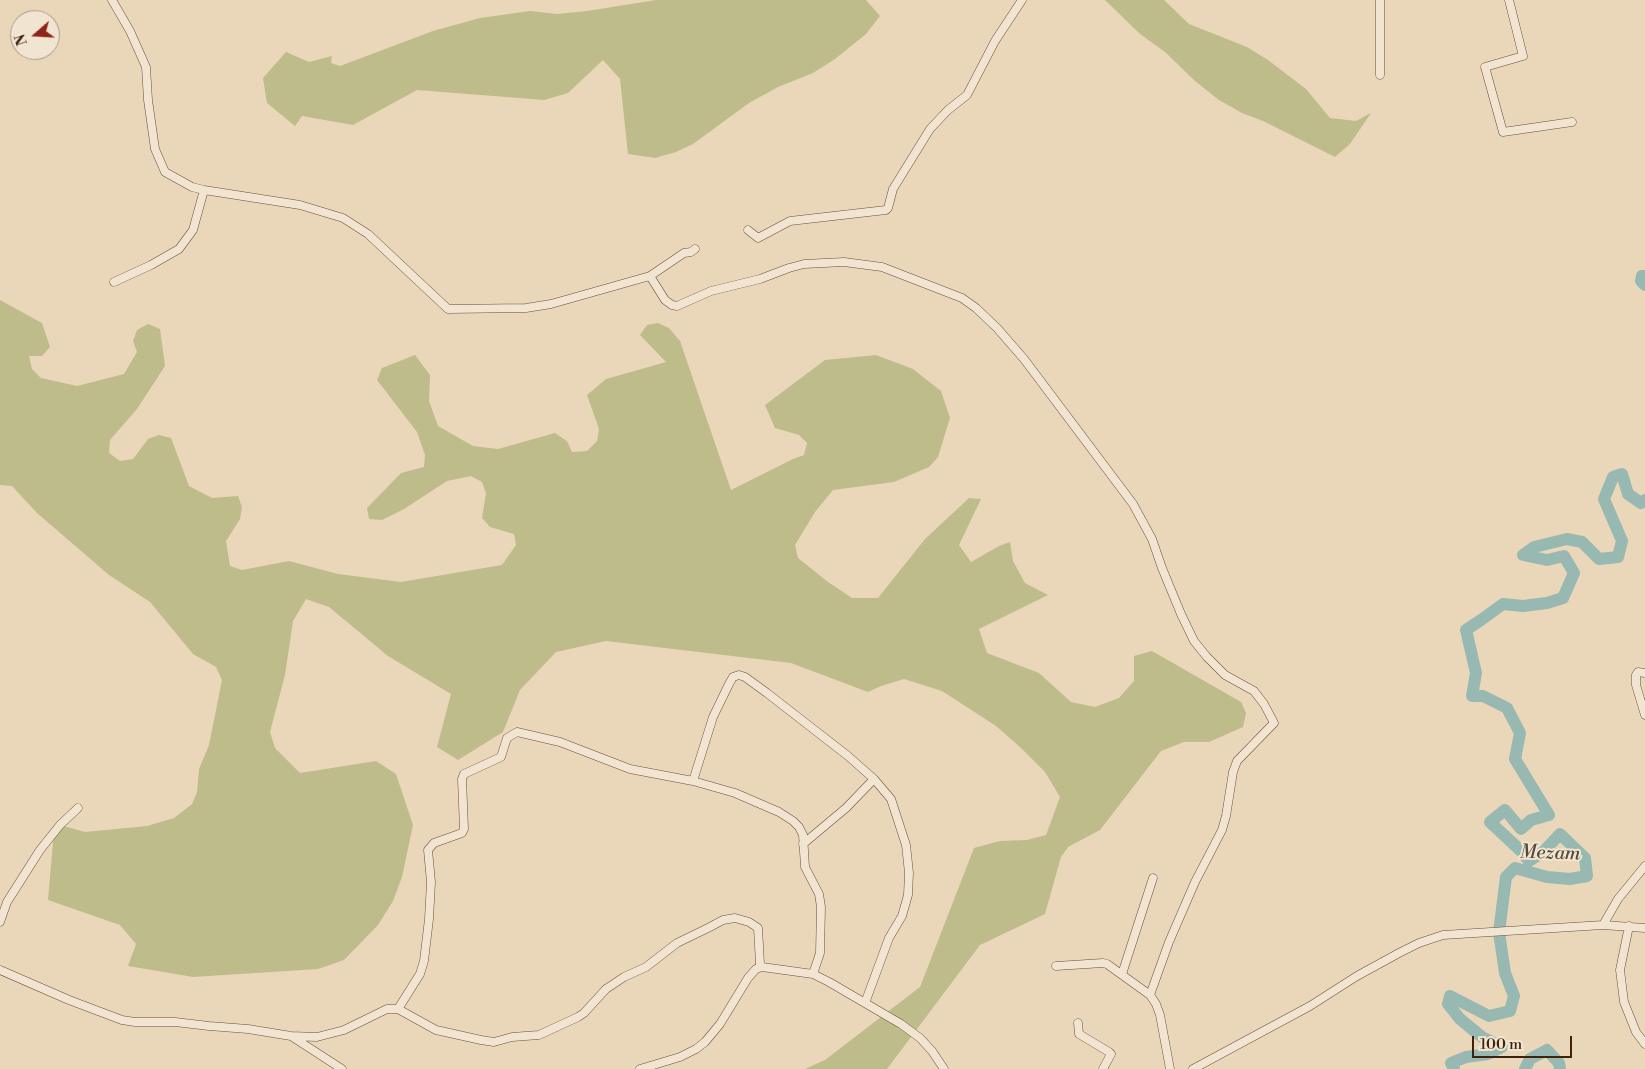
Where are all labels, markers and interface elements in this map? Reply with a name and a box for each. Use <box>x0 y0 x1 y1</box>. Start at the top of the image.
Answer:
north arrow <box>10 10 60 60</box>
text: N <box>11 31 32 48</box>
water label: Mezam <box>1519 842 1581 866</box>
scale bar <box>1475 1026 1575 1058</box>
text: 100 m <box>1480 1035 1522 1054</box>

